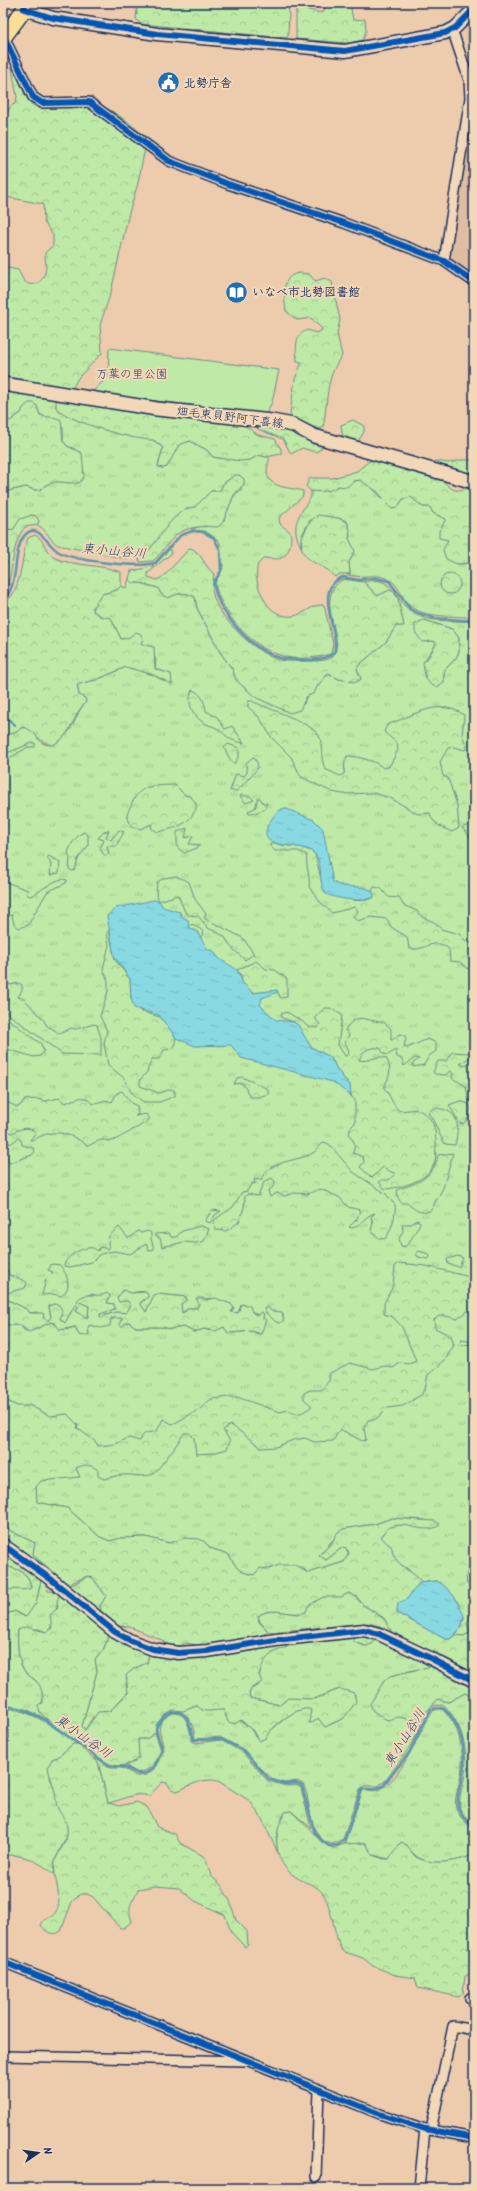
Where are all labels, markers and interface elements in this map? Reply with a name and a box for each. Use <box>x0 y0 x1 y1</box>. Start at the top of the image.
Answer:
public building icon: 北勢庁舎 <box>156 70 182 96</box>
place label: 北勢庁舎 <box>184 74 232 93</box>
library icon: いなべ市北勢図書館 <box>224 279 250 305</box>
place label: いなべ市北勢図書館 <box>252 283 360 302</box>
park label: 万葉の里公園 <box>96 365 168 384</box>
street label: 畑毛東貝野阿下喜線 <box>175 401 285 434</box>
water label: 東小山谷川 <box>81 538 147 565</box>
water label: 東小山谷川 <box>379 1705 431 1771</box>
water label: 東小山谷川 <box>50 1710 116 1764</box>
north arrow <box>18 2133 58 2173</box>
text: N <box>37 2146 56 2156</box>

